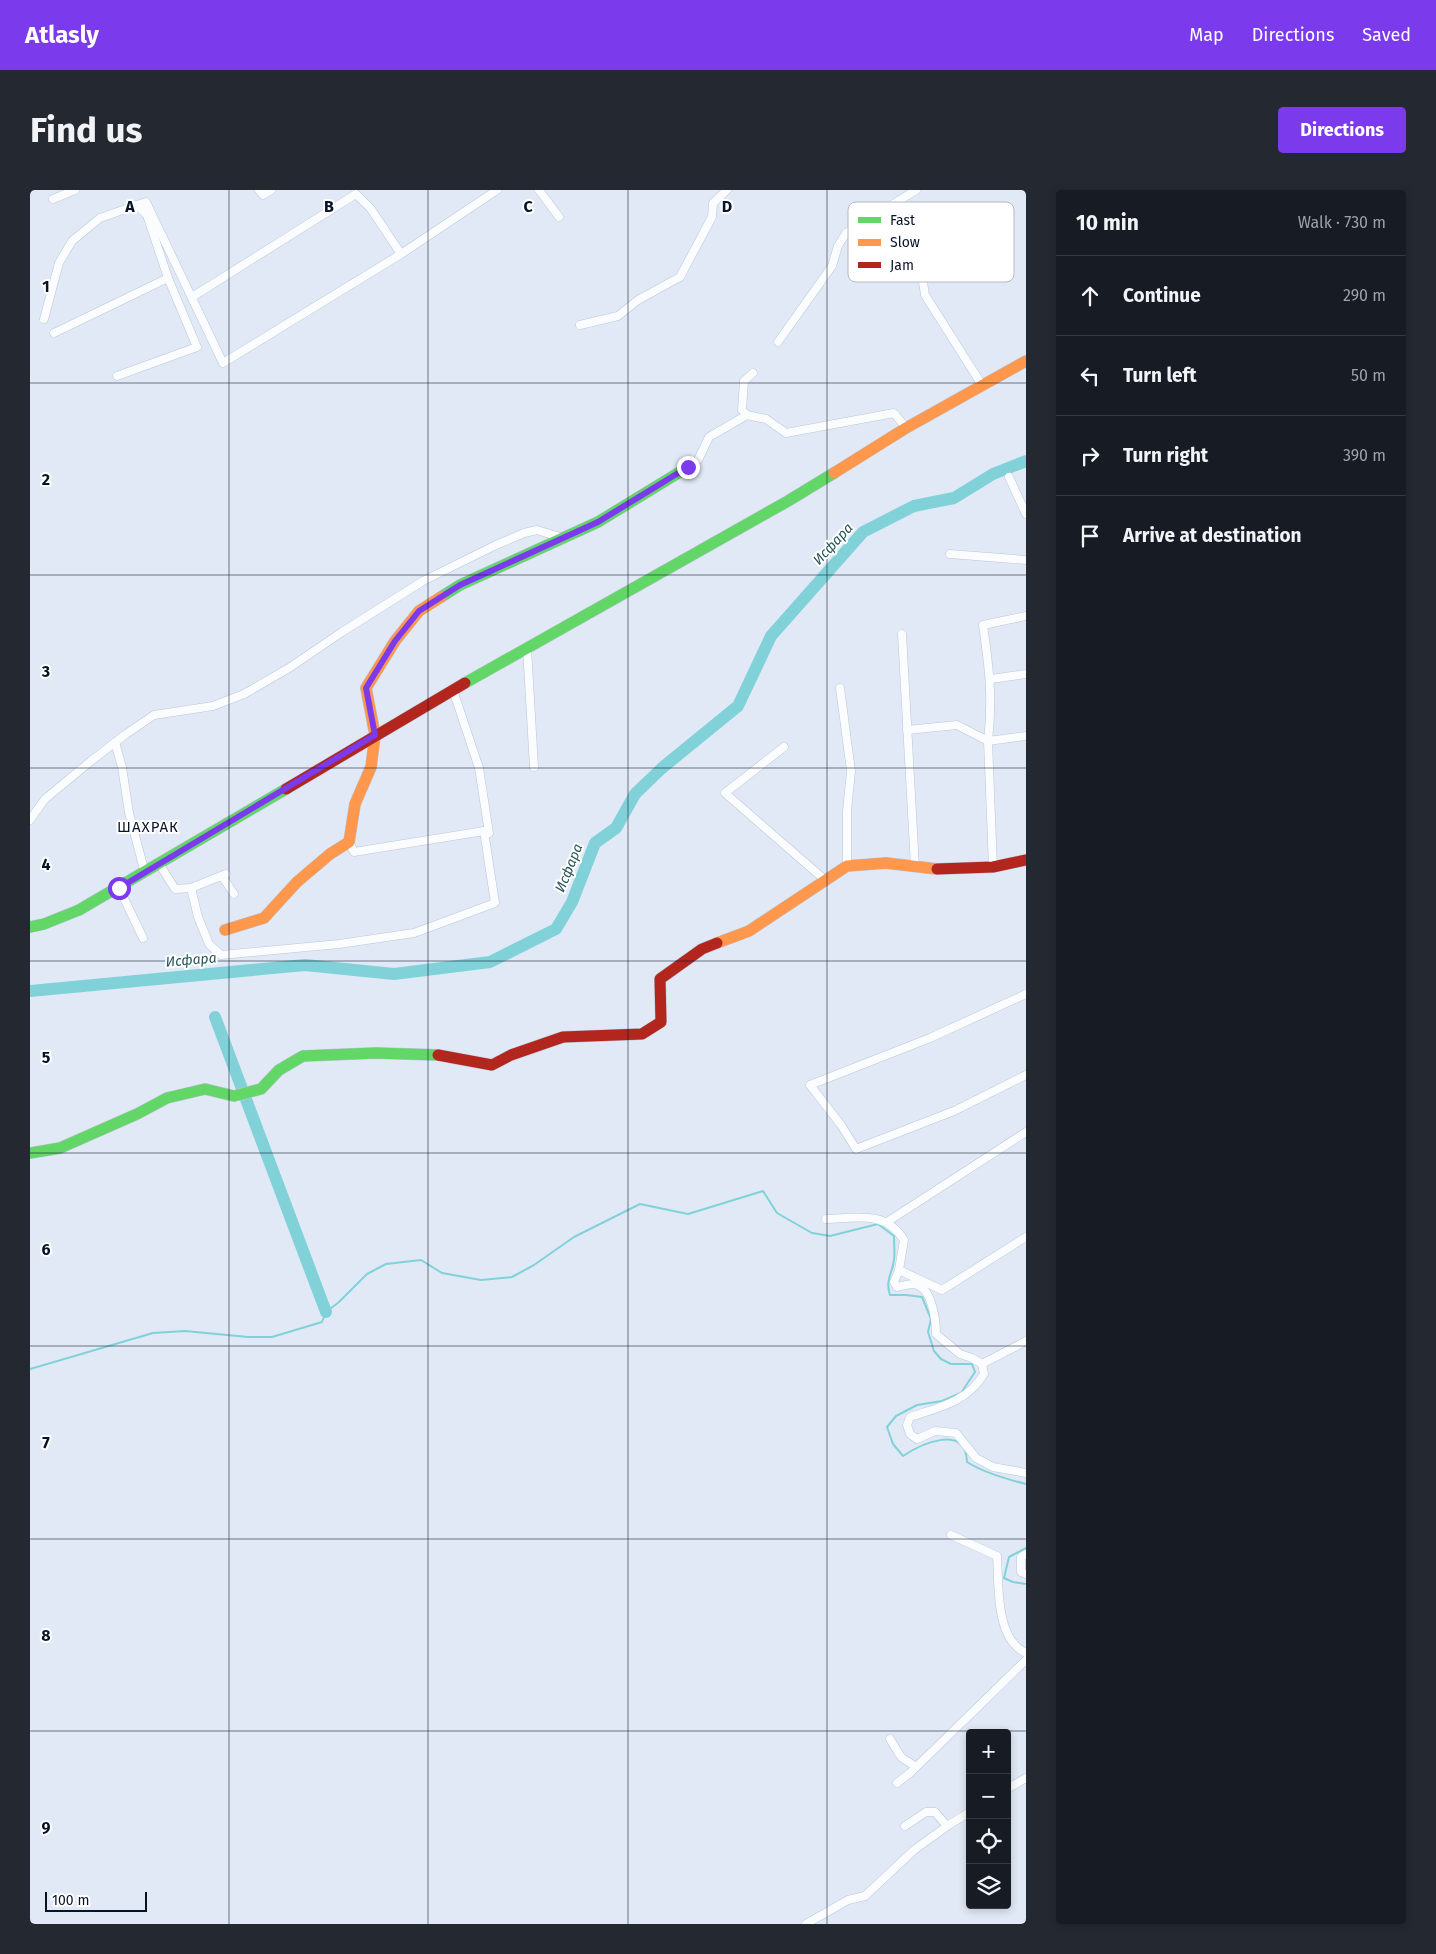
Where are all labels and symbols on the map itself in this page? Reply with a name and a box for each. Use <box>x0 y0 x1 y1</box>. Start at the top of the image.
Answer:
text: A <box>124 197 135 216</box>
text: B <box>324 197 334 216</box>
text: C <box>523 197 533 216</box>
text: D <box>722 197 732 216</box>
legend <box>848 202 1014 282</box>
text: Fast <box>890 212 916 229</box>
text: Slow <box>890 234 920 251</box>
text: Jam <box>890 257 914 274</box>
text: 1 <box>42 277 50 296</box>
route end <box>677 456 700 479</box>
text: 2 <box>42 470 50 489</box>
water label: Исфара <box>809 520 857 568</box>
text: 3 <box>41 662 50 681</box>
district label: ШАХРАК <box>117 818 179 836</box>
water label: Исфара <box>552 841 586 895</box>
text: 4 <box>41 855 51 874</box>
route start <box>108 877 131 900</box>
water label: Исфара <box>165 949 217 971</box>
text: 5 <box>42 1048 51 1067</box>
text: 6 <box>41 1240 51 1259</box>
text: 7 <box>42 1433 50 1452</box>
text: 8 <box>41 1626 51 1645</box>
text: 9 <box>42 1818 51 1837</box>
scale bar <box>45 1889 148 1912</box>

